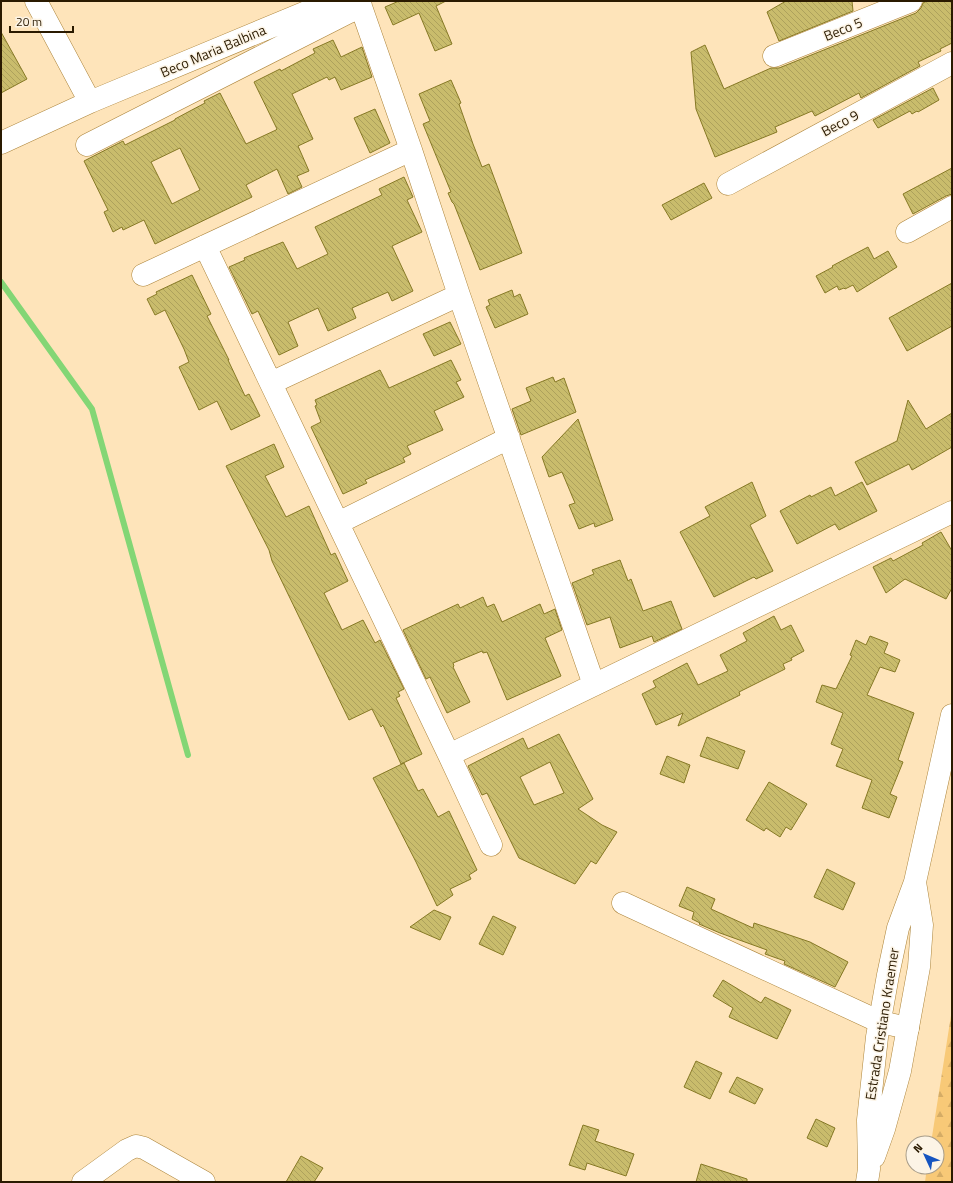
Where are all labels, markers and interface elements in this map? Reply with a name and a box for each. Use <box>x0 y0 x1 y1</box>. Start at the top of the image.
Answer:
scale bar <box>10 8 73 34</box>
street label: Beco 5 <box>820 11 865 46</box>
text: 20 m <box>16 12 42 31</box>
street label: Beco Maria Balbina <box>157 19 269 82</box>
street label: Beco 9 <box>817 104 863 141</box>
street label: Estrada Cristiano Kraemer <box>859 946 904 1102</box>
north arrow <box>905 1135 945 1175</box>
text: N <box>909 1140 926 1156</box>

